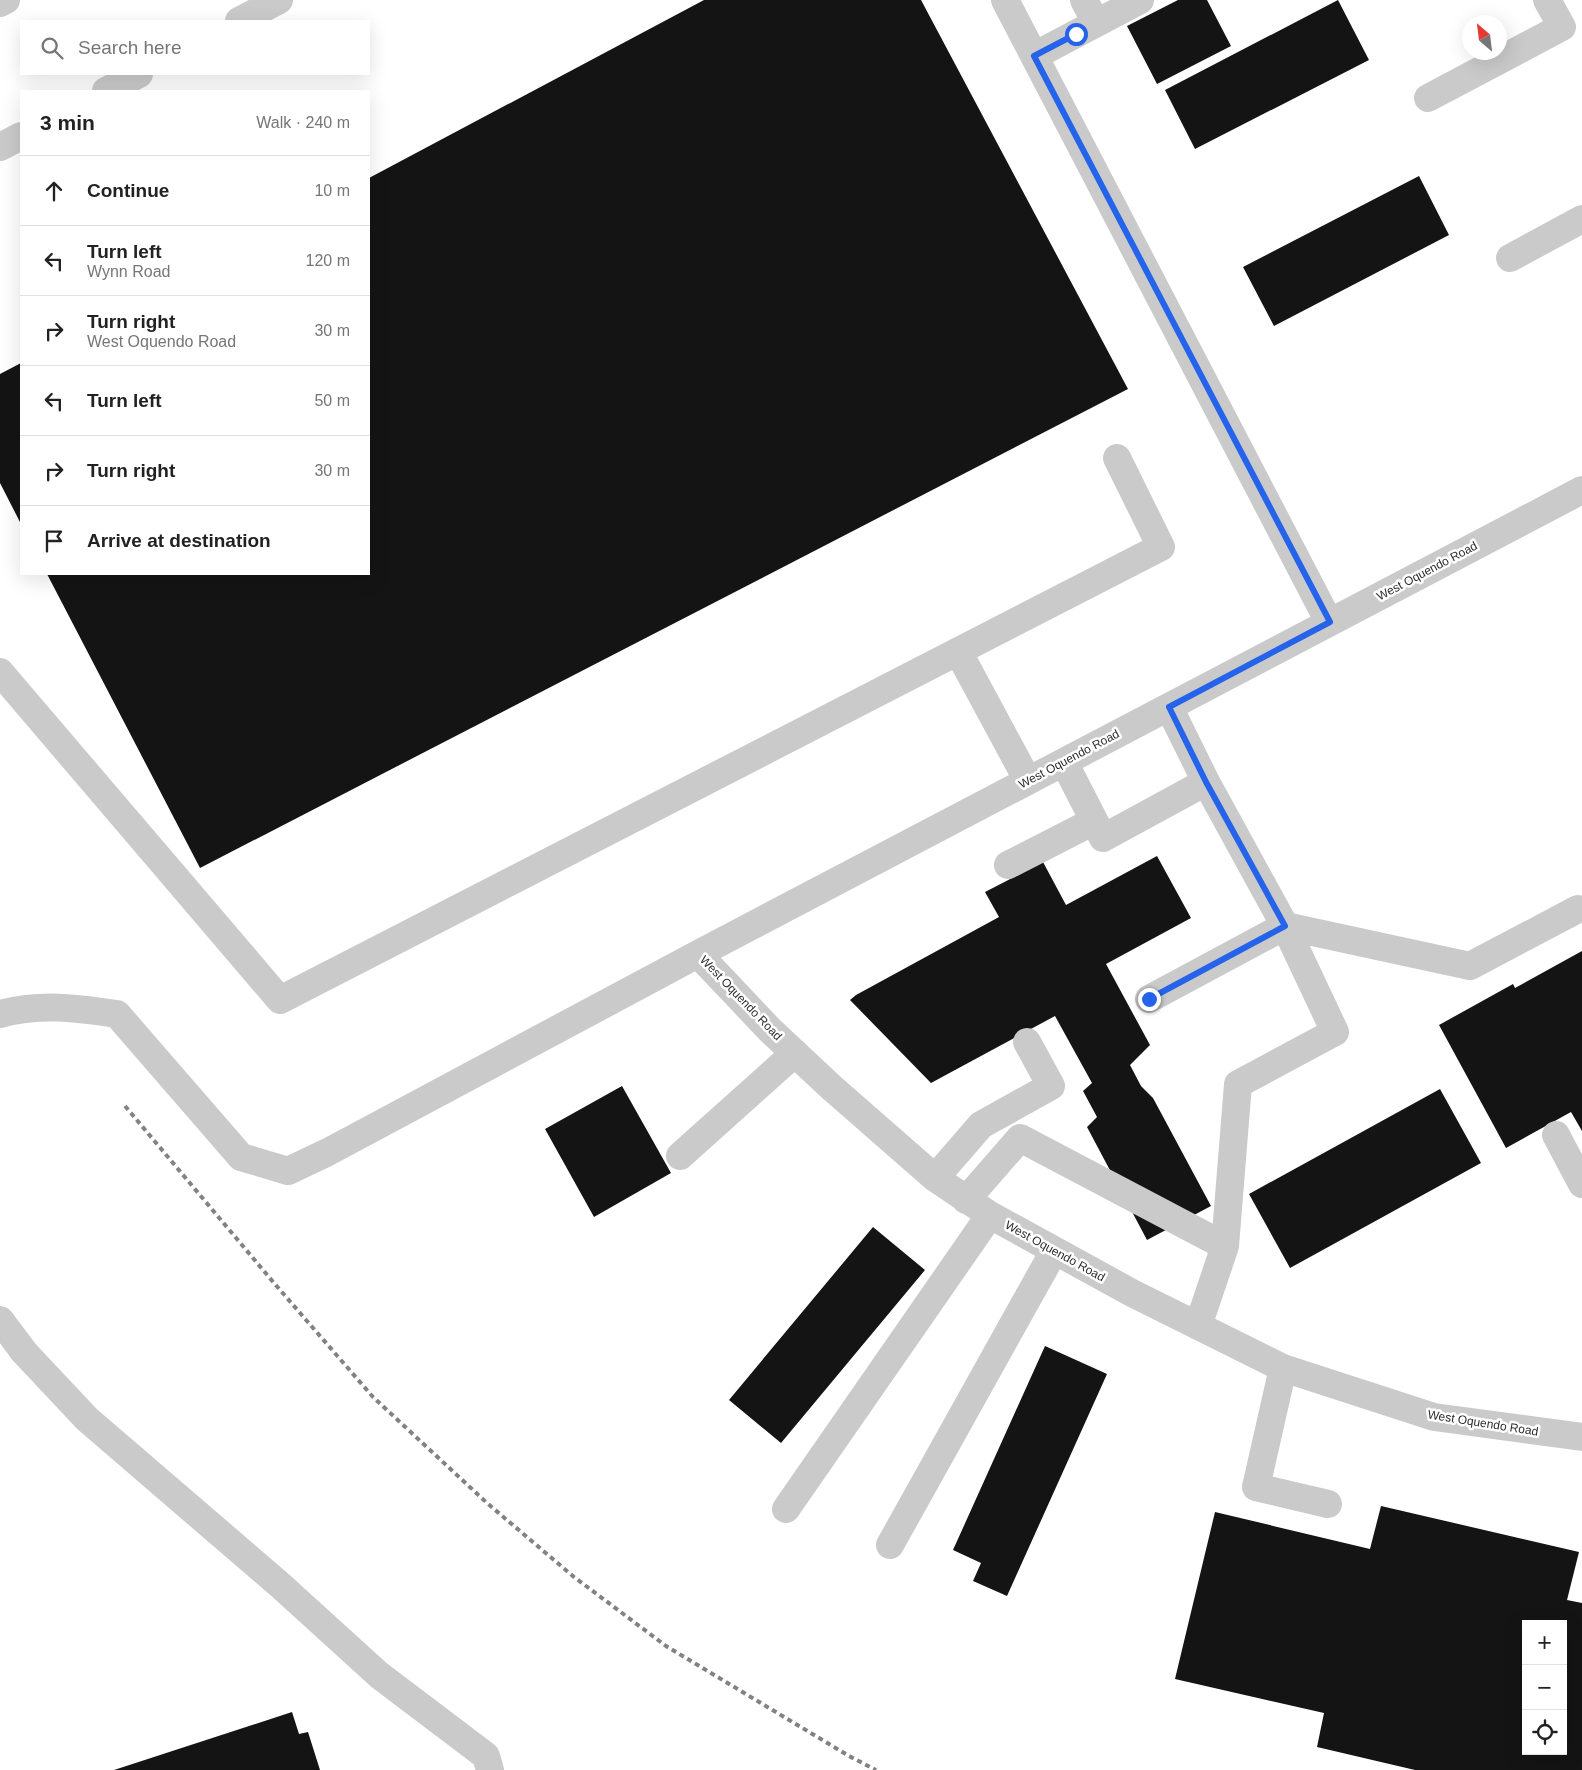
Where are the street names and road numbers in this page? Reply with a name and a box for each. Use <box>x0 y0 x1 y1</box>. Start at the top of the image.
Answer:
street label: West Oquendo Road <box>1374 539 1480 603</box>
street label: West Oquendo Road <box>1016 727 1122 791</box>
street label: West Oquendo Road <box>697 953 785 1043</box>
street label: West Oquendo Road <box>1003 1218 1107 1284</box>
street label: West Oquendo Road <box>1427 1407 1539 1439</box>

